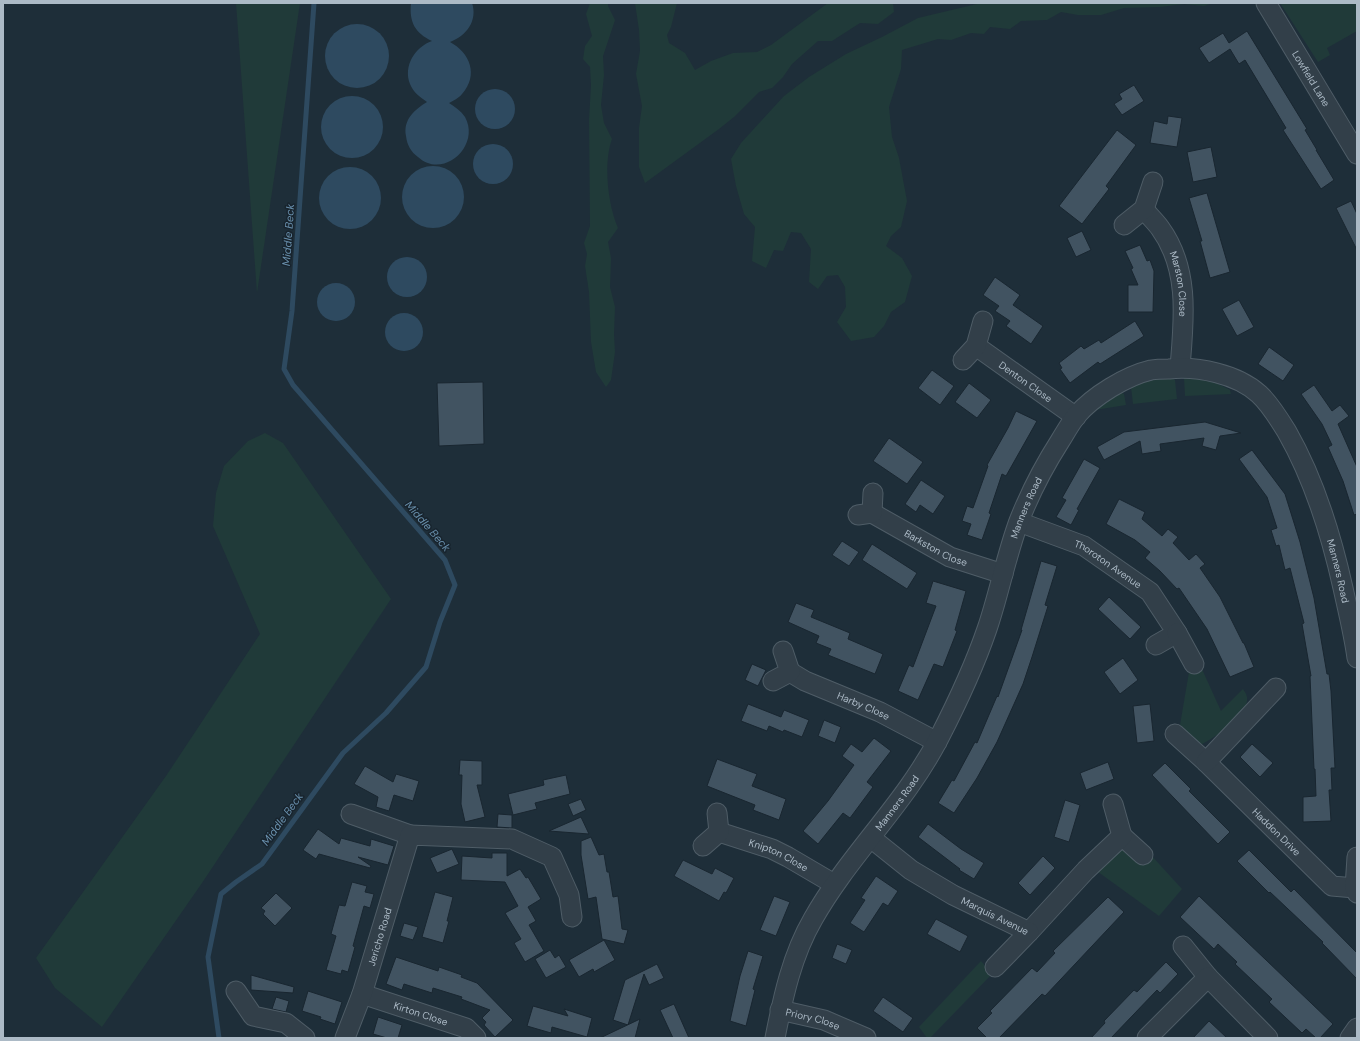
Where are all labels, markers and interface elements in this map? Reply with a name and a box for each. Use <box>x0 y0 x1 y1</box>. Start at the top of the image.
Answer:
street label: Lowfield Lane <box>1290 48 1333 109</box>
water label: Middle Beck <box>279 203 297 267</box>
street label: Marston Close <box>1167 249 1190 317</box>
street label: Denton Close <box>996 358 1055 405</box>
street label: Manners Road <box>1007 475 1045 540</box>
water label: Middle Beck <box>402 498 454 554</box>
street label: Barkston Close <box>902 526 969 569</box>
street label: Thoroton Avenue <box>1073 537 1145 591</box>
street label: Manners Road <box>1324 537 1353 604</box>
street label: Harby Close <box>835 689 893 723</box>
street label: Manners Road <box>872 772 922 833</box>
water label: Middle Beck <box>258 789 306 848</box>
street label: Haddon Drive <box>1250 805 1304 859</box>
street label: Knipton Close <box>747 836 811 874</box>
street label: Marquis Avenue <box>959 894 1031 938</box>
street label: Jericho Road <box>364 906 394 967</box>
street label: Kirton Close <box>392 998 450 1028</box>
street label: Priory Close <box>784 1005 842 1033</box>

